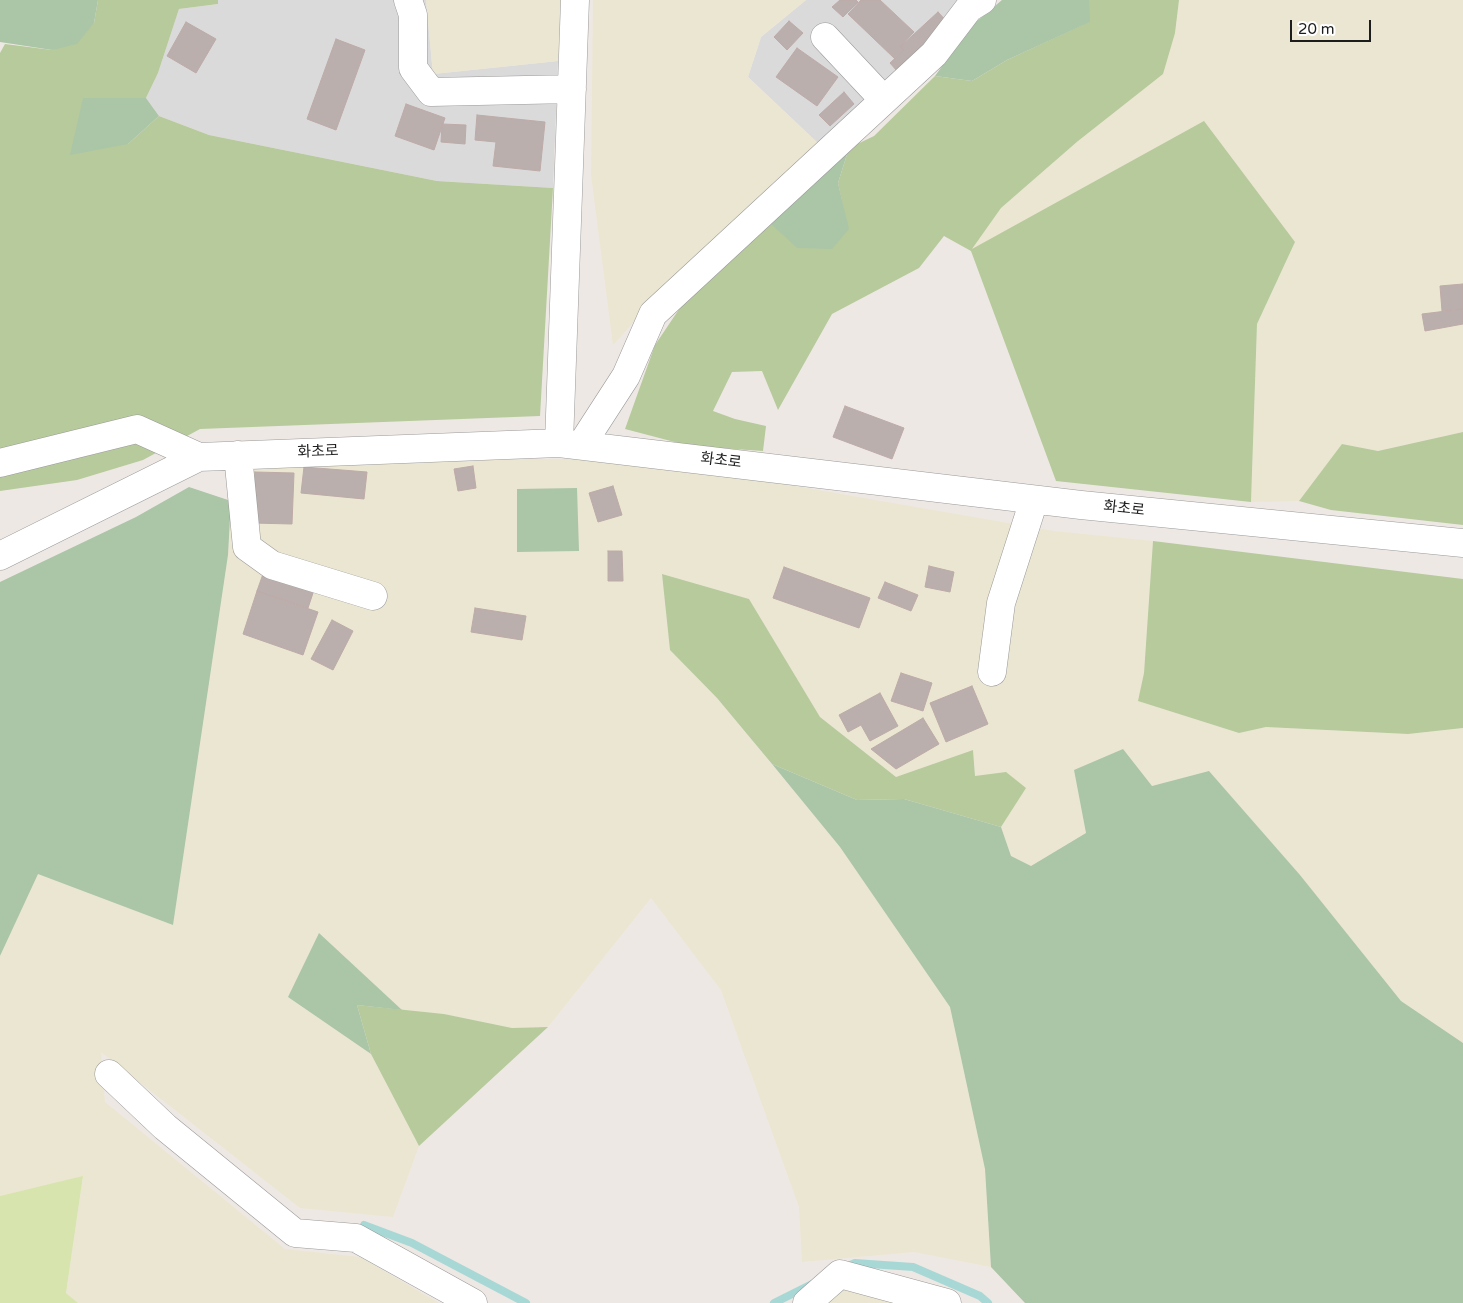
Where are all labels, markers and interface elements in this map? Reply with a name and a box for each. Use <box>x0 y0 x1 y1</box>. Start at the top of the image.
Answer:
scale bar <box>1293 10 1374 42</box>
text: 20 m <box>1298 20 1335 38</box>
street label: 화초로 <box>297 442 339 462</box>
street label: 화초로 <box>699 450 743 472</box>
street label: 화초로 <box>1102 498 1146 520</box>

